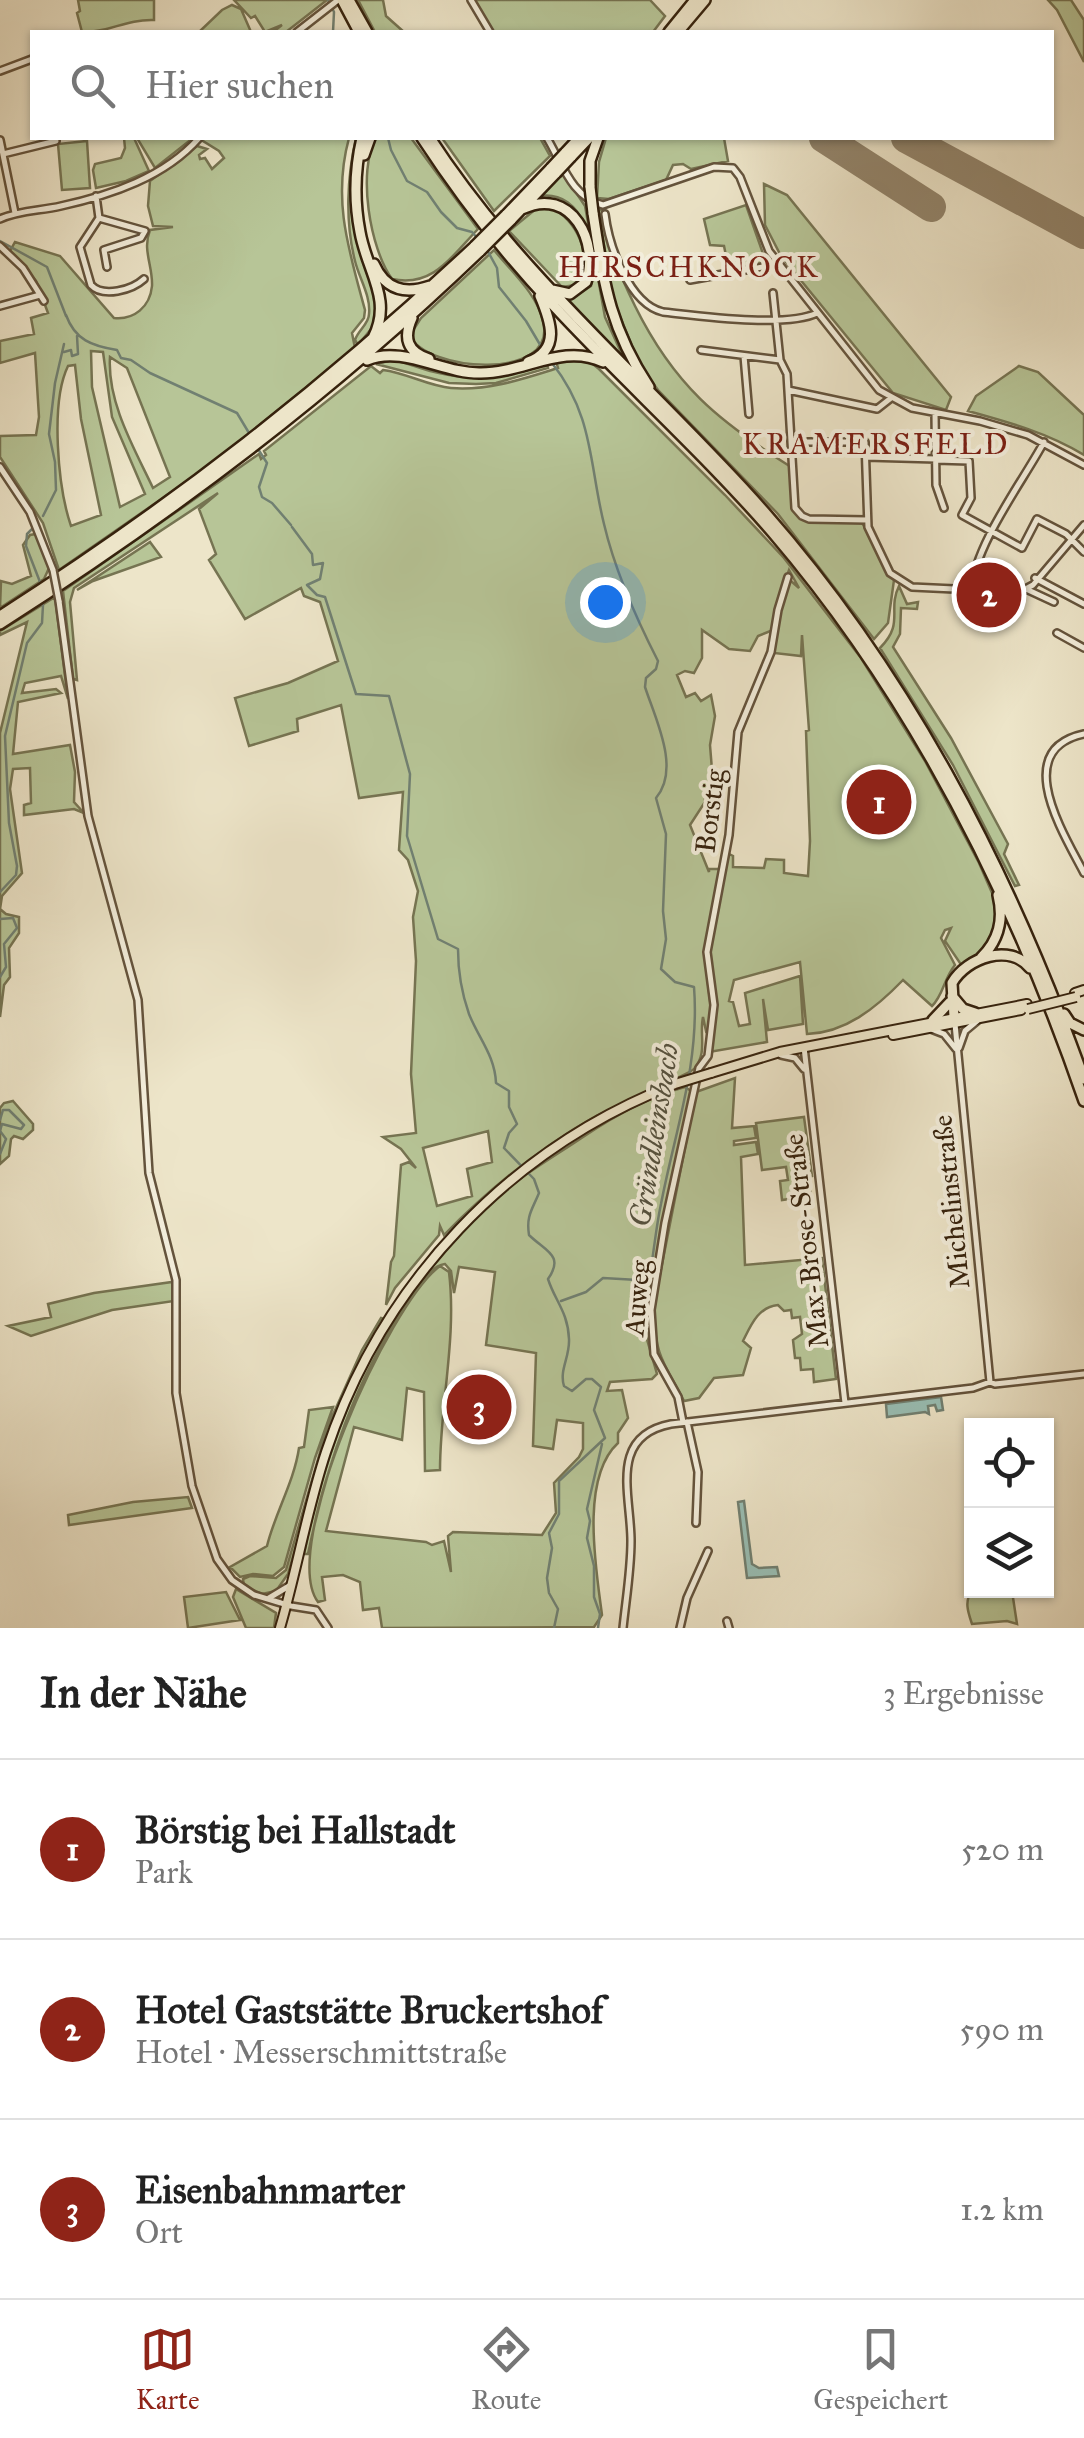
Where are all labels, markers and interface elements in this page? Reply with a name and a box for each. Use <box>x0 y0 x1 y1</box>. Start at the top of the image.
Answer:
search box <box>30 30 1054 140</box>
icon: search <box>65 58 120 113</box>
text: Hier suchen <box>145 62 334 108</box>
district label: HIRSCHKNOCK <box>558 249 820 285</box>
district label: KRAMERSFELD <box>742 426 1010 462</box>
pin: 2 <box>956 558 1022 632</box>
your location <box>580 577 631 628</box>
pin: 1 <box>846 764 912 840</box>
street label: Borstig <box>688 766 733 855</box>
water label: Gründleinsbach <box>622 1040 686 1229</box>
street label: Michelinstraße <box>924 1113 978 1291</box>
street label: Max-Brose-Straße <box>775 1132 837 1350</box>
street label: Auweg <box>616 1258 658 1338</box>
pin: 3 <box>446 1370 512 1444</box>
map controls <box>964 1418 1054 1598</box>
button: locate <box>964 1418 1054 1508</box>
button: layers <box>964 1508 1054 1598</box>
text: In der Nähe <box>40 1667 247 1719</box>
text: 3 Ergebnisse <box>883 1674 1044 1713</box>
text: Börstig bei Hallstadt <box>135 1807 456 1853</box>
text: 1 <box>66 1830 79 1869</box>
text: 520 m <box>961 1830 1044 1869</box>
text: Park <box>135 1853 193 1892</box>
text: Hotel Gaststätte Bruckertshof <box>135 1987 604 2033</box>
text: 2 <box>65 2010 80 2049</box>
text: 590 m <box>960 2010 1044 2049</box>
text: Hotel · Messerschmittstraße <box>135 2033 507 2072</box>
text: Eisenbahnmarter <box>135 2167 405 2213</box>
text: 3 <box>66 2190 79 2229</box>
text: 1.2 km <box>960 2190 1044 2229</box>
text: Ort <box>135 2213 183 2252</box>
tab: Karte <box>136 2322 200 2417</box>
tab: Route <box>471 2322 542 2417</box>
tab: Gespeichert <box>813 2322 948 2417</box>

